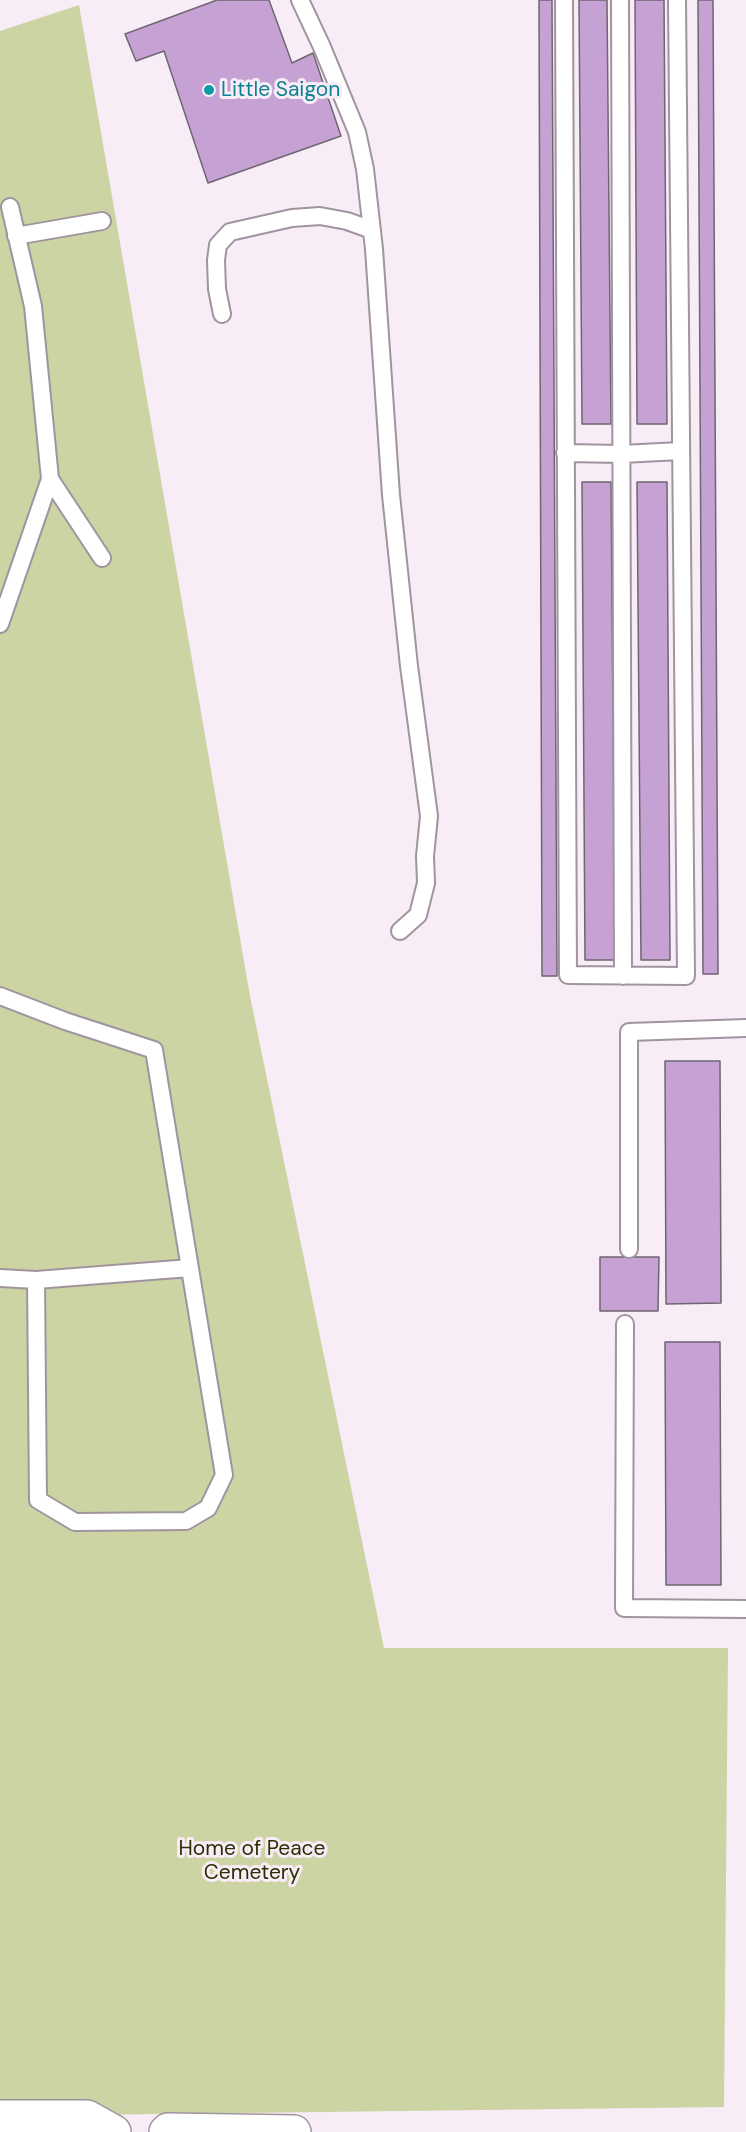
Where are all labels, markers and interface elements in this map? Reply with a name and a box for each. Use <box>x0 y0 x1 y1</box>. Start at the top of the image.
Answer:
place label: Little Saigon <box>221 77 340 103</box>
marker: Little Saigon <box>202 83 216 97</box>
park label: Home of Peace Cemetery <box>178 1836 326 1886</box>

